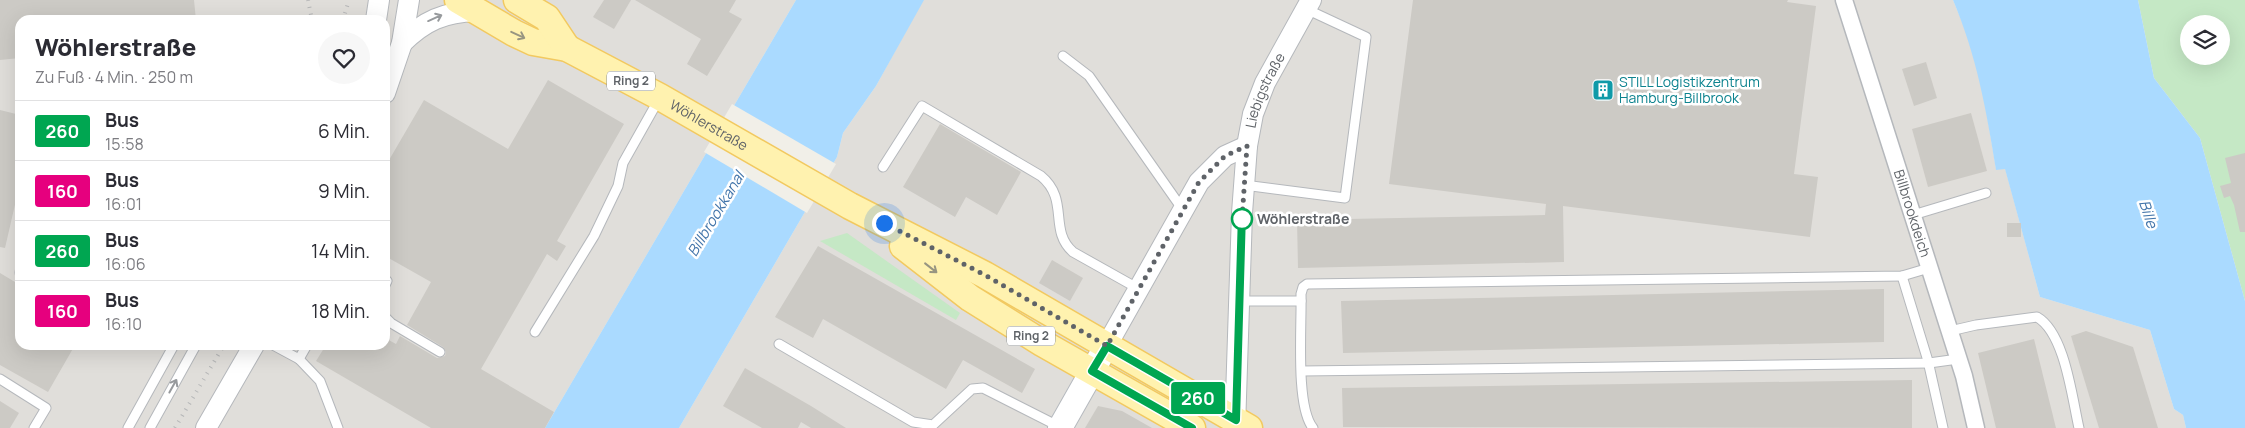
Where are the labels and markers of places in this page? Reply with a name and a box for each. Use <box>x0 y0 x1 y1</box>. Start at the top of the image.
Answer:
place label: STILL Logistikzentrum Hamburg-Billbrook <box>1619 72 1760 107</box>
building icon: STILL Logistikzentrum Hamburg-Billbrook <box>1591 78 1615 102</box>
marker: Wöhlerstraße <box>1231 208 1253 230</box>
place label: Wöhlerstraße <box>1257 209 1349 228</box>

